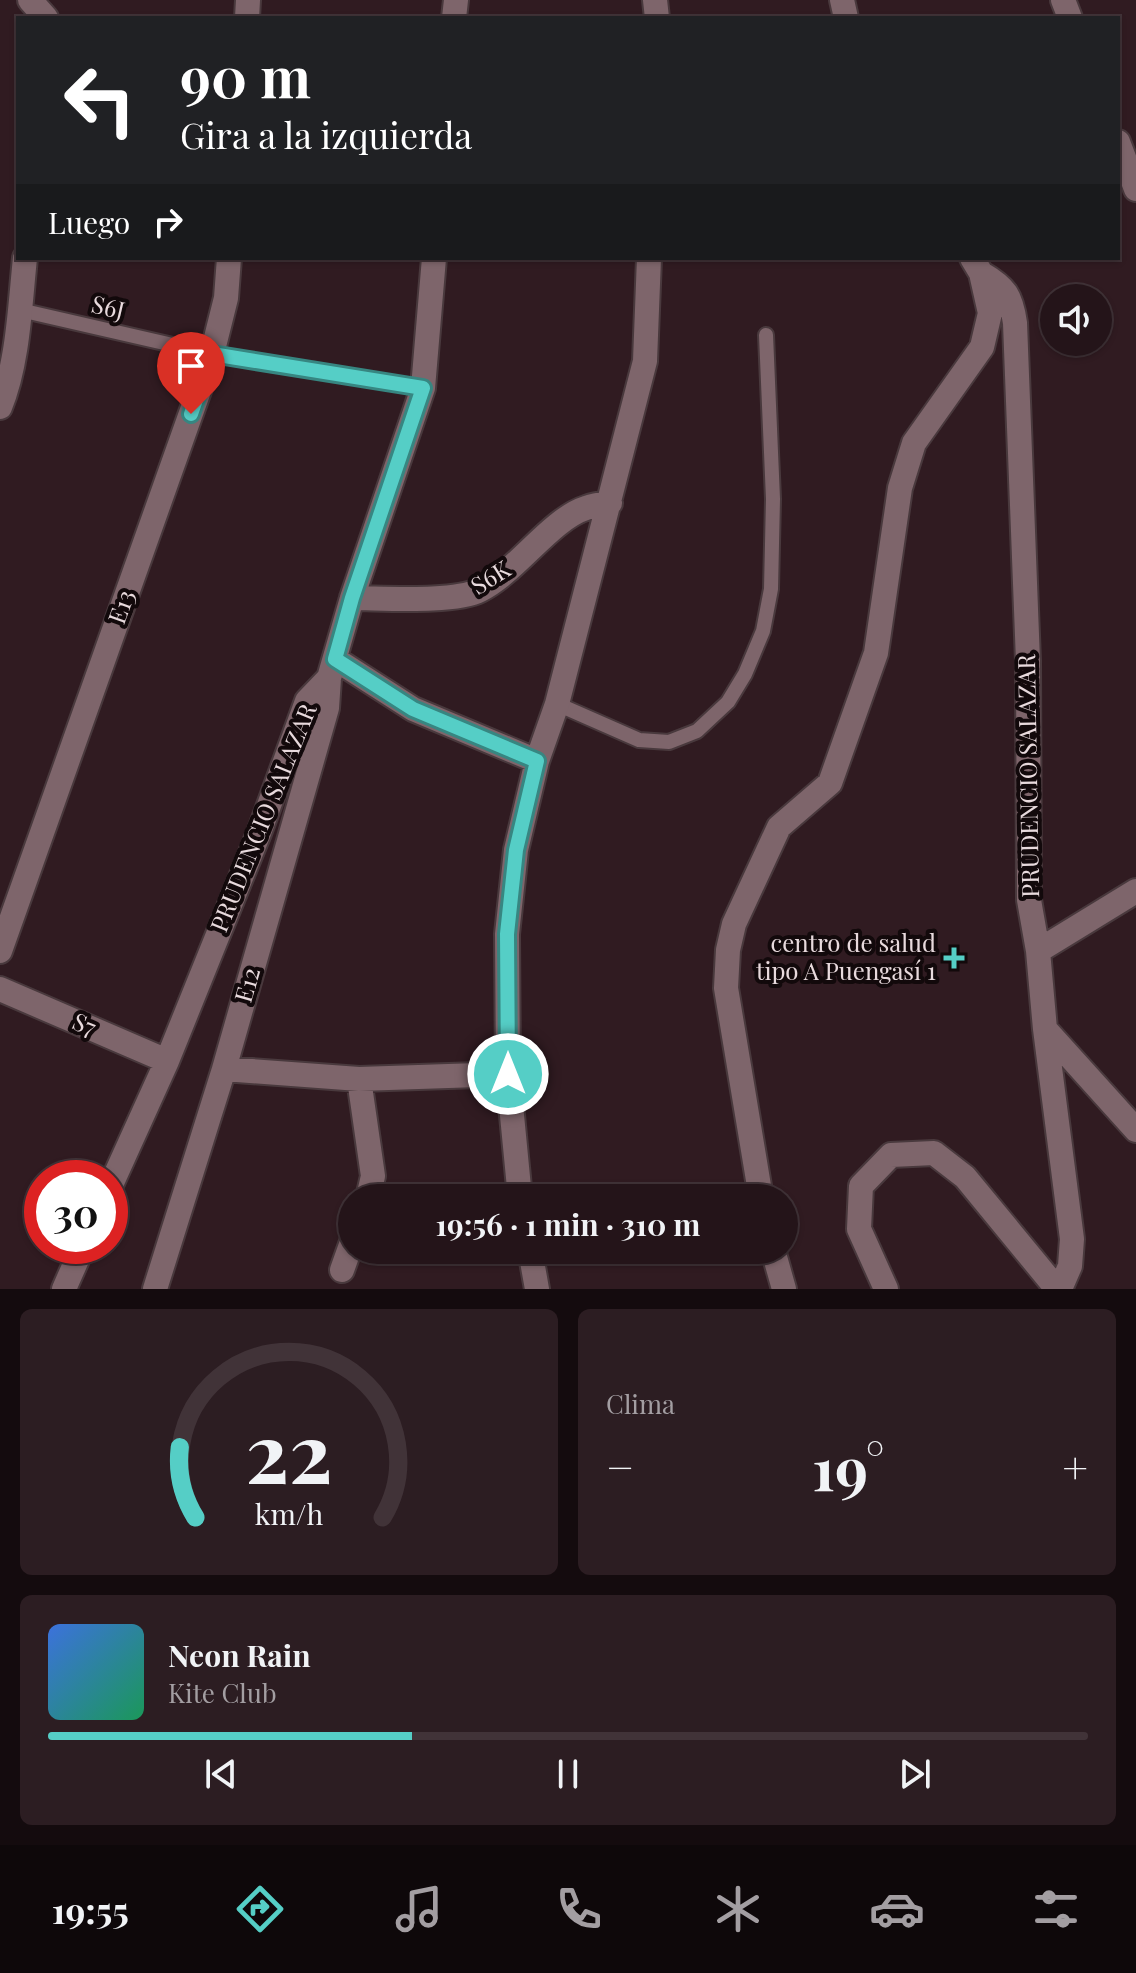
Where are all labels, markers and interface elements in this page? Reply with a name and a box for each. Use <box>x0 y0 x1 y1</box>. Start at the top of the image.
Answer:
text: 90 m <box>180 38 311 113</box>
icon: left <box>48 48 152 152</box>
text: Gira a la izquierda <box>180 110 472 158</box>
icon: right <box>146 200 190 244</box>
text: Luego <box>48 202 130 242</box>
map controls <box>1040 284 1112 356</box>
button: sound <box>1040 284 1112 356</box>
street label: S6J <box>89 287 128 325</box>
pin <box>157 332 225 414</box>
icon: arrive <box>169 344 213 388</box>
street label: S6K <box>464 552 516 601</box>
street label: E13 <box>99 585 141 628</box>
street label: PRUDENCIO SALAZAR <box>1009 653 1045 898</box>
street label: PRUDENCIO SALAZAR <box>202 698 323 936</box>
place label: centro de salud tipo A Puengasí 1 <box>756 926 936 986</box>
marker: centro de salud tipo A Puengasí 1 <box>943 947 965 969</box>
street label: E12 <box>226 963 266 1006</box>
street label: S7 <box>68 1004 102 1042</box>
position arrow <box>466 1032 550 1116</box>
speed limit sign: 30 <box>24 1160 128 1264</box>
text: 19:56 · 1 min · 310 m <box>436 1204 700 1244</box>
text: Clima <box>606 1386 675 1421</box>
text: 22 <box>245 1394 333 1505</box>
text: 19° <box>812 1426 885 1506</box>
text: − <box>606 1436 634 1495</box>
text: + <box>1062 1436 1088 1495</box>
text: km/h <box>255 1494 323 1532</box>
text: Neon Rain <box>168 1635 311 1675</box>
text: Kite Club <box>168 1675 277 1710</box>
icon: previous <box>199 1752 243 1796</box>
icon: pause <box>546 1752 590 1796</box>
icon: next <box>893 1752 937 1796</box>
icon: directions <box>232 1881 288 1937</box>
icon: music <box>391 1881 447 1937</box>
icon: phone <box>551 1881 607 1937</box>
icon: climate <box>710 1881 766 1937</box>
icon: car <box>869 1881 925 1937</box>
icon: filters <box>1028 1881 1084 1937</box>
text: 19:55 <box>52 1885 129 1933</box>

